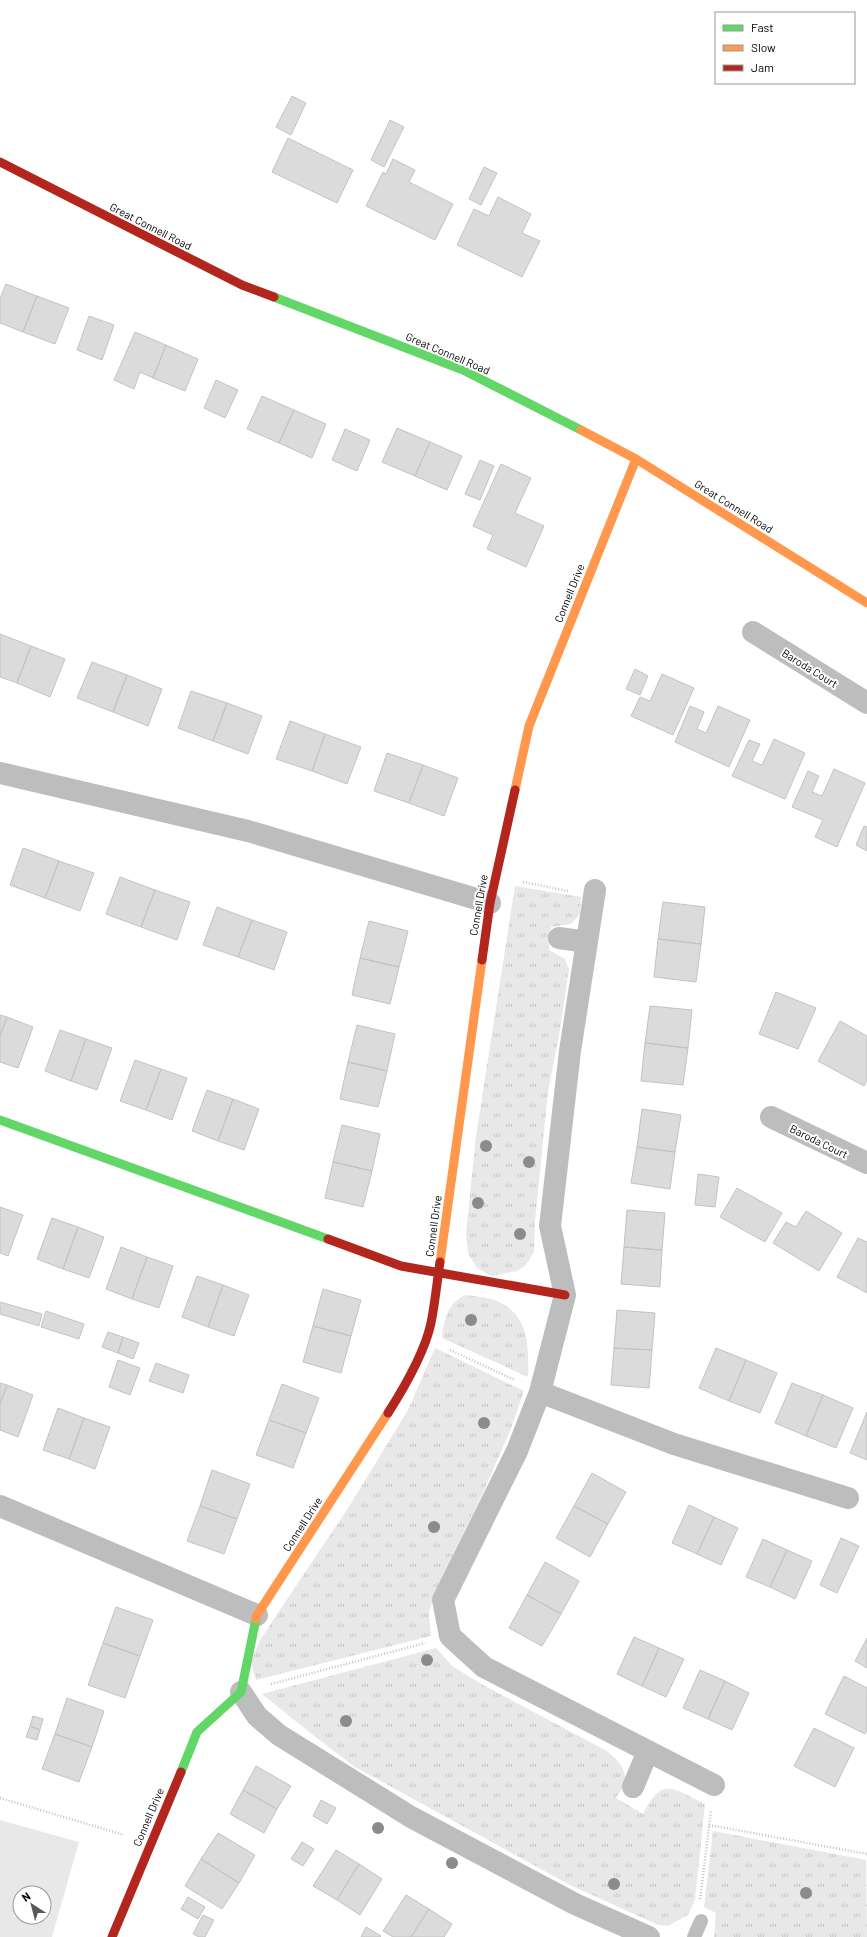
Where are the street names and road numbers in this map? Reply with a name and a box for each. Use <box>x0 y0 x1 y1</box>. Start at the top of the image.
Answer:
street label: Great Connell Road <box>108 200 194 252</box>
street label: Great Connell Road <box>404 329 492 377</box>
street label: Great Connell Road <box>692 477 776 535</box>
street label: Connell Drive <box>551 562 587 624</box>
street label: Baroda Court <box>780 646 840 690</box>
street label: Connell Drive <box>466 873 490 937</box>
street label: Baroda Court <box>788 1121 850 1161</box>
street label: Connell Drive <box>422 1194 444 1258</box>
street label: Connell Drive <box>280 1494 324 1554</box>
street label: Connell Drive <box>130 1786 166 1848</box>

